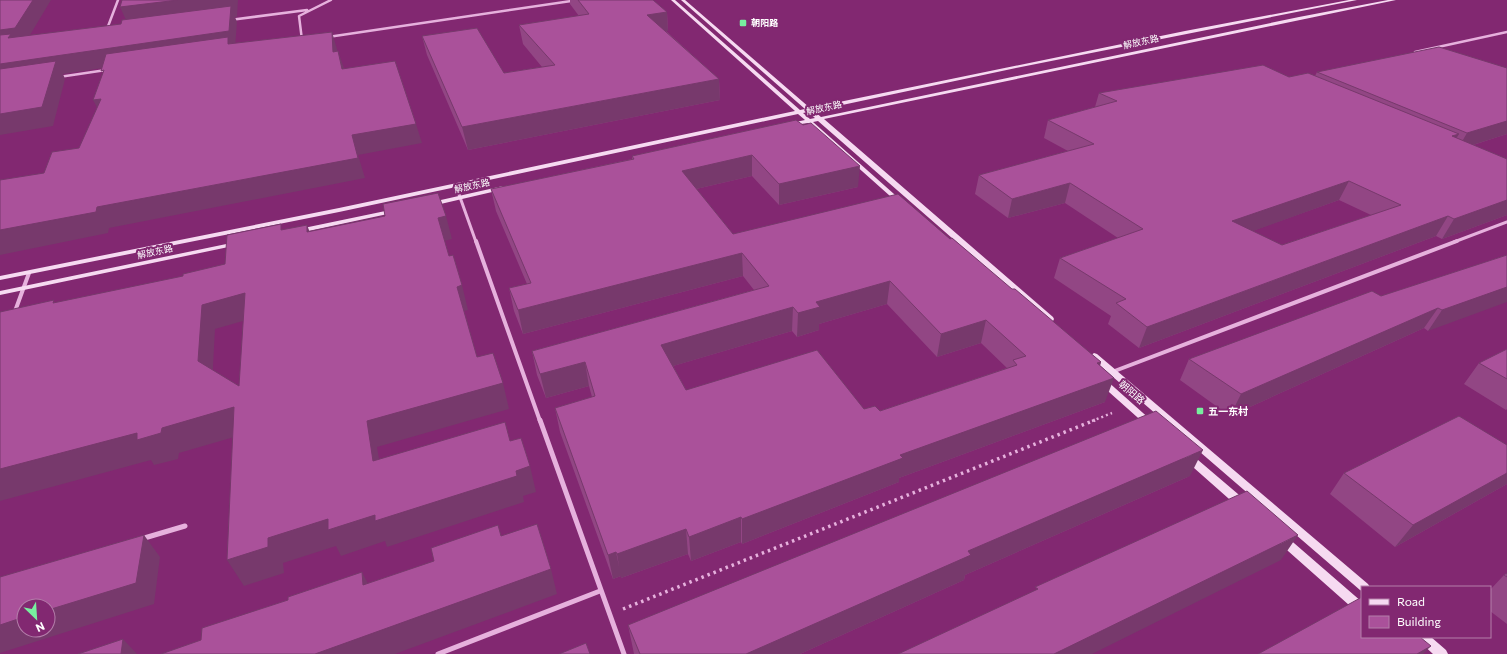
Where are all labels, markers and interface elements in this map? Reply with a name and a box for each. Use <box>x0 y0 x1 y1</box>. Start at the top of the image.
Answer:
place label: 朝阳路 <box>751 17 779 28</box>
marker: 朝阳路 <box>738 18 748 28</box>
street label: 解放东路 <box>1122 32 1160 51</box>
street label: 解放东路 <box>805 98 843 117</box>
street label: 解放东路 <box>453 176 491 195</box>
street label: 解放东路 <box>136 242 174 261</box>
street label: 朝阳路 <box>1117 378 1147 406</box>
place label: 五一东村 <box>1208 405 1248 417</box>
marker: 五一东村 <box>1195 406 1205 416</box>
legend <box>1361 586 1491 638</box>
text: Road <box>1397 594 1425 608</box>
north arrow <box>16 598 56 638</box>
text: Building <box>1397 614 1441 628</box>
text: N <box>34 620 47 635</box>

